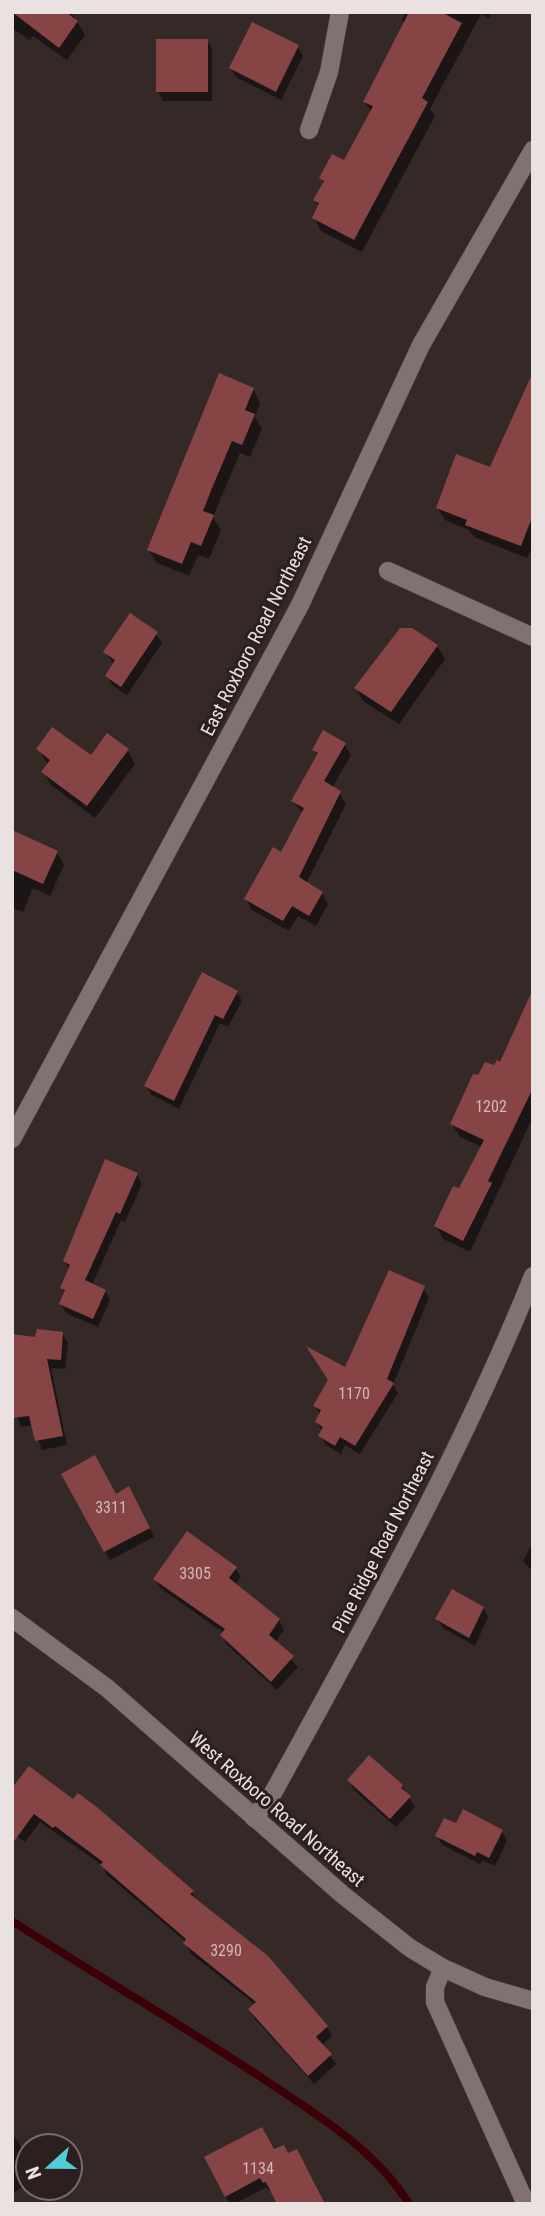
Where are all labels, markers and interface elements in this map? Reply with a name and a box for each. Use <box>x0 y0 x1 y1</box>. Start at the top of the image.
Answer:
street label: East Roxboro Road Northeast <box>196 533 316 739</box>
house number: 1202 <box>475 1097 507 1116</box>
house number: 1170 <box>338 1384 370 1403</box>
street label: Pine Ridge Road Northeast <box>327 1447 439 1637</box>
house number: 3311 <box>95 1498 127 1517</box>
house number: 3305 <box>179 1564 211 1583</box>
street label: West Roxboro Road Northeast <box>185 1726 369 1892</box>
house number: 3290 <box>210 1941 242 1960</box>
north arrow <box>14 2132 84 2202</box>
house number: 1134 <box>242 2159 274 2178</box>
text: N <box>21 2163 46 2182</box>

